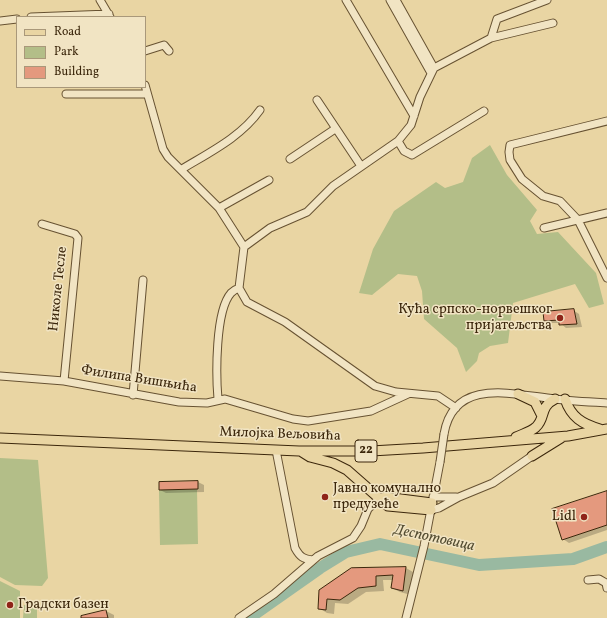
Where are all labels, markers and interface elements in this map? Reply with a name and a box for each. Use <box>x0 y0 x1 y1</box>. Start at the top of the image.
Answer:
legend <box>16 16 146 88</box>
text: Road <box>54 24 81 40</box>
text: Park <box>54 44 79 60</box>
text: Building <box>54 64 99 80</box>
street label: Николе Тесле <box>46 246 72 332</box>
place label: Кућа српско-норвешког пријатељства <box>398 302 552 334</box>
marker: Кућа српско-норвешког пријатељства <box>555 313 565 323</box>
street label: Филипа Вишњића <box>80 363 198 397</box>
street label: Милојка Вељовића <box>219 424 341 446</box>
road number: 22 <box>355 440 377 462</box>
place label: Јавно комунално предузеће <box>333 481 441 514</box>
marker: Јавно комунално предузеће <box>320 492 330 502</box>
place label: Lidl <box>552 509 576 525</box>
marker: Lidl <box>579 512 589 522</box>
water label: Деспотовица <box>392 522 476 556</box>
place label: Градски базен <box>18 597 109 613</box>
marker: Градски базен <box>5 600 15 610</box>

